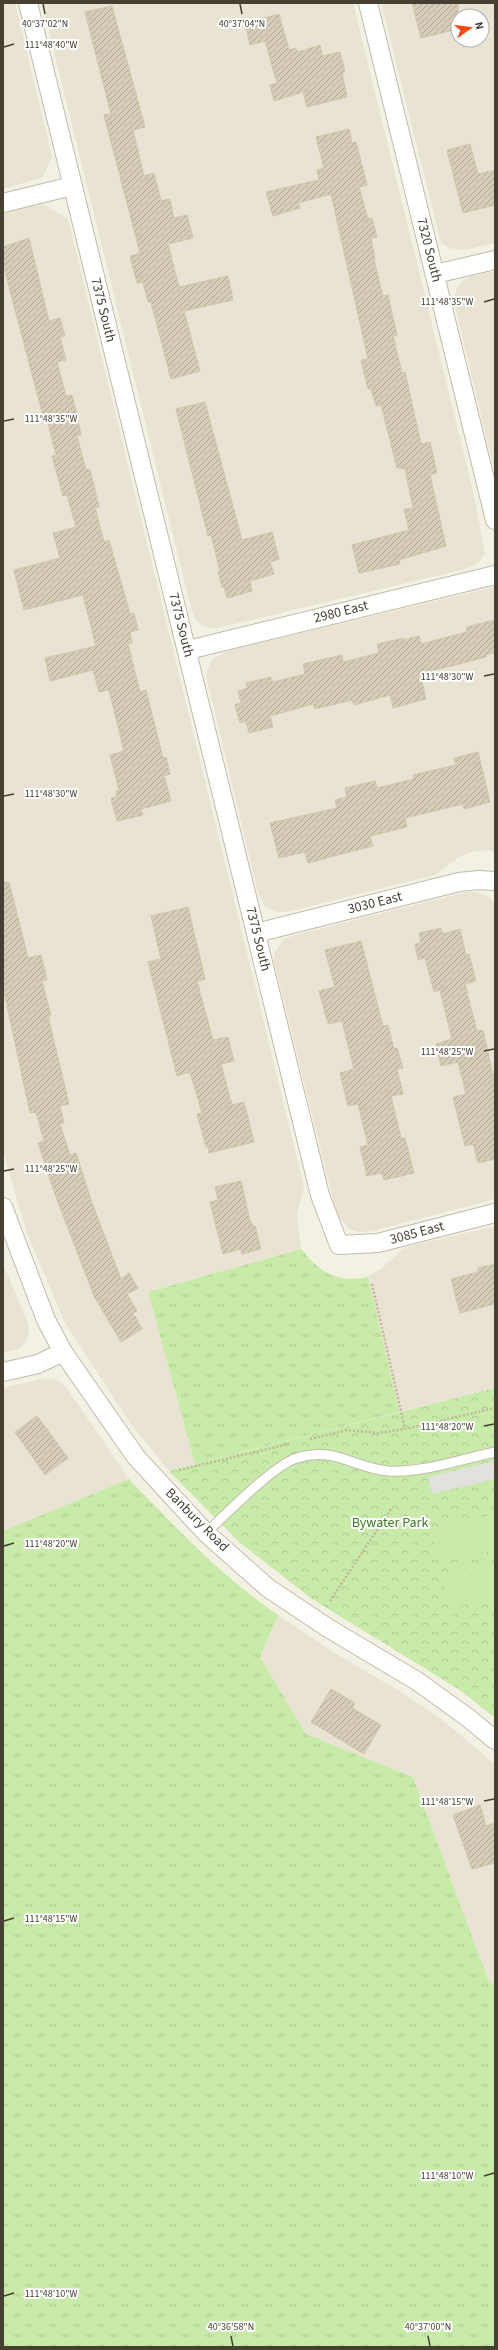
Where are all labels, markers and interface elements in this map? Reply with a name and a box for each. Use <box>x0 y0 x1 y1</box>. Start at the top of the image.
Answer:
north arrow <box>450 8 490 48</box>
text: 40°37'02"N <box>22 17 68 31</box>
text: 40°37'04"N <box>219 17 265 31</box>
text: N <box>471 20 487 31</box>
text: 111°48'40"W <box>25 38 77 52</box>
street label: 7320 South <box>411 216 447 284</box>
street label: 7375 South <box>85 276 121 344</box>
text: 111°48'35"W <box>421 295 473 309</box>
text: 111°48'35"W <box>25 412 77 426</box>
street label: 7375 South <box>163 591 199 659</box>
street label: 2980 East <box>312 596 371 628</box>
text: 111°48'30"W <box>421 670 473 684</box>
text: 111°48'30"W <box>25 787 77 801</box>
street label: 3030 East <box>346 887 405 919</box>
street label: 7375 South <box>240 905 276 973</box>
text: 111°48'25"W <box>421 1045 473 1059</box>
text: 111°48'25"W <box>25 1162 77 1176</box>
street label: 3085 East <box>388 1216 447 1250</box>
text: 111°48'20"W <box>421 1420 473 1434</box>
street label: Banbury Road <box>161 1484 233 1556</box>
park label: Bywater Park <box>352 1513 428 1533</box>
text: 111°48'20"W <box>25 1537 77 1551</box>
text: 111°48'15"W <box>421 1795 473 1809</box>
text: 111°48'15"W <box>25 1912 77 1926</box>
text: 111°48'10"W <box>421 2169 473 2183</box>
text: 111°48'10"W <box>25 2287 77 2301</box>
text: 40°36'58"N <box>208 2320 254 2334</box>
text: 40°37'00"N <box>405 2320 451 2334</box>

